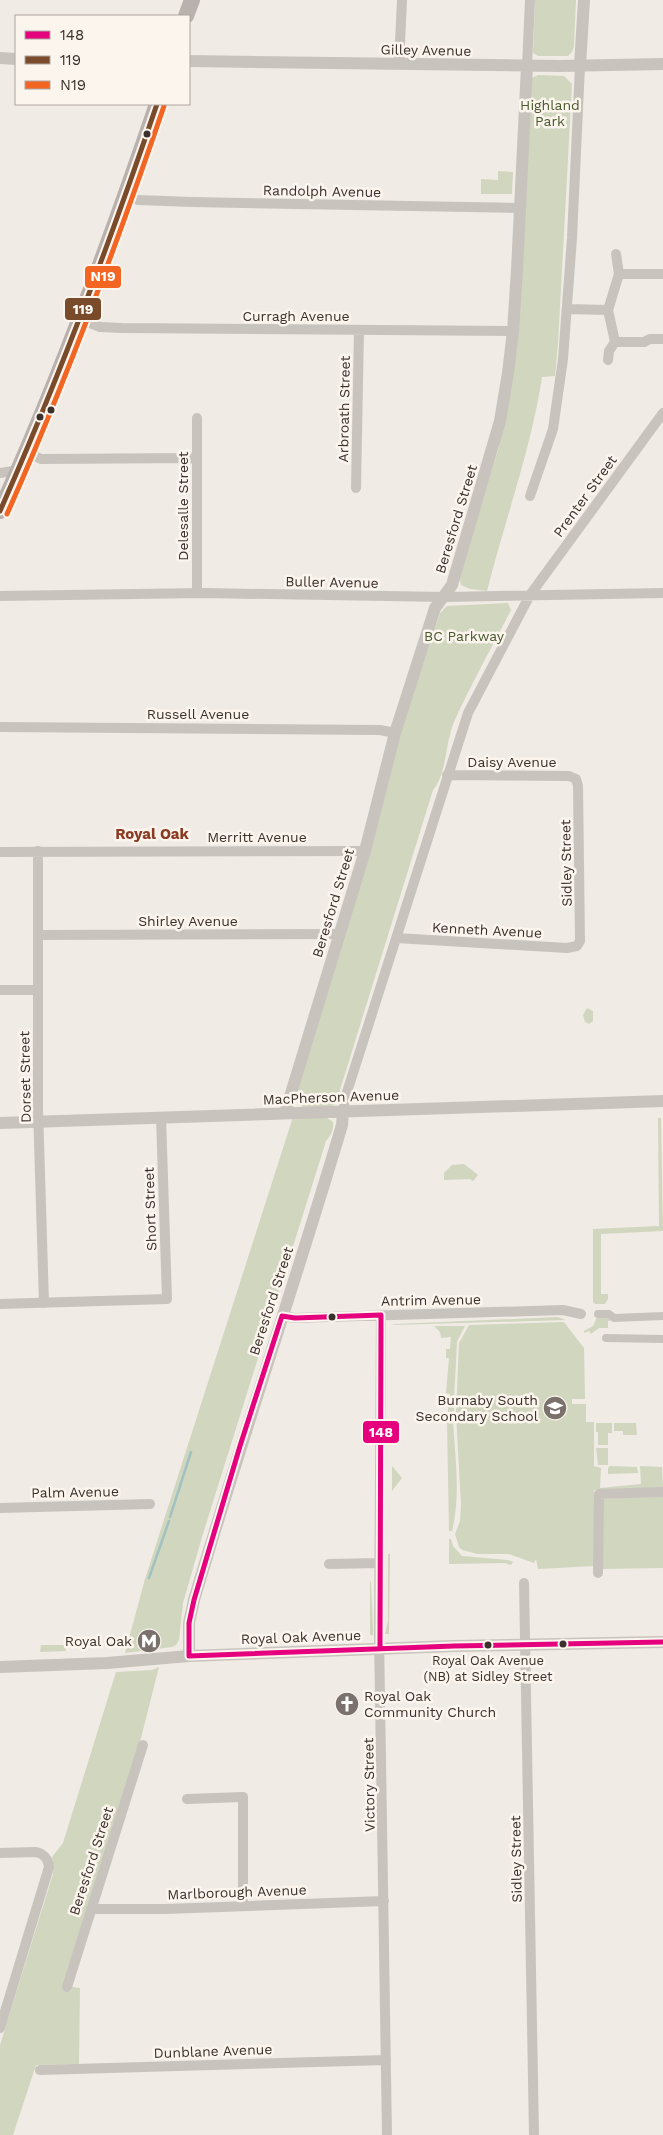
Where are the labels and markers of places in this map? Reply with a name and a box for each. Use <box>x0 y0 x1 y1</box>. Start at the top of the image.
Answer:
unlabelled marker <box>142 129 152 139</box>
unlabelled marker <box>46 405 56 415</box>
unlabelled marker <box>35 412 45 422</box>
unlabelled marker <box>327 1312 337 1322</box>
place label: Burnaby South Secondary School <box>415 1392 539 1424</box>
school or university icon: Burnaby South Secondary School <box>542 1395 568 1421</box>
metro station icon: Royal Oak <box>136 1628 162 1654</box>
place label: Royal Oak <box>65 1633 132 1649</box>
unlabelled marker <box>558 1639 568 1649</box>
marker: Royal Oak Avenue (NB) at Sidley Street <box>483 1640 493 1650</box>
place label: Royal Oak Avenue (NB) at Sidley Street <box>424 1653 553 1684</box>
place label: Royal Oak Community Church <box>364 1688 496 1720</box>
church icon: Royal Oak Community Church <box>334 1691 360 1717</box>

